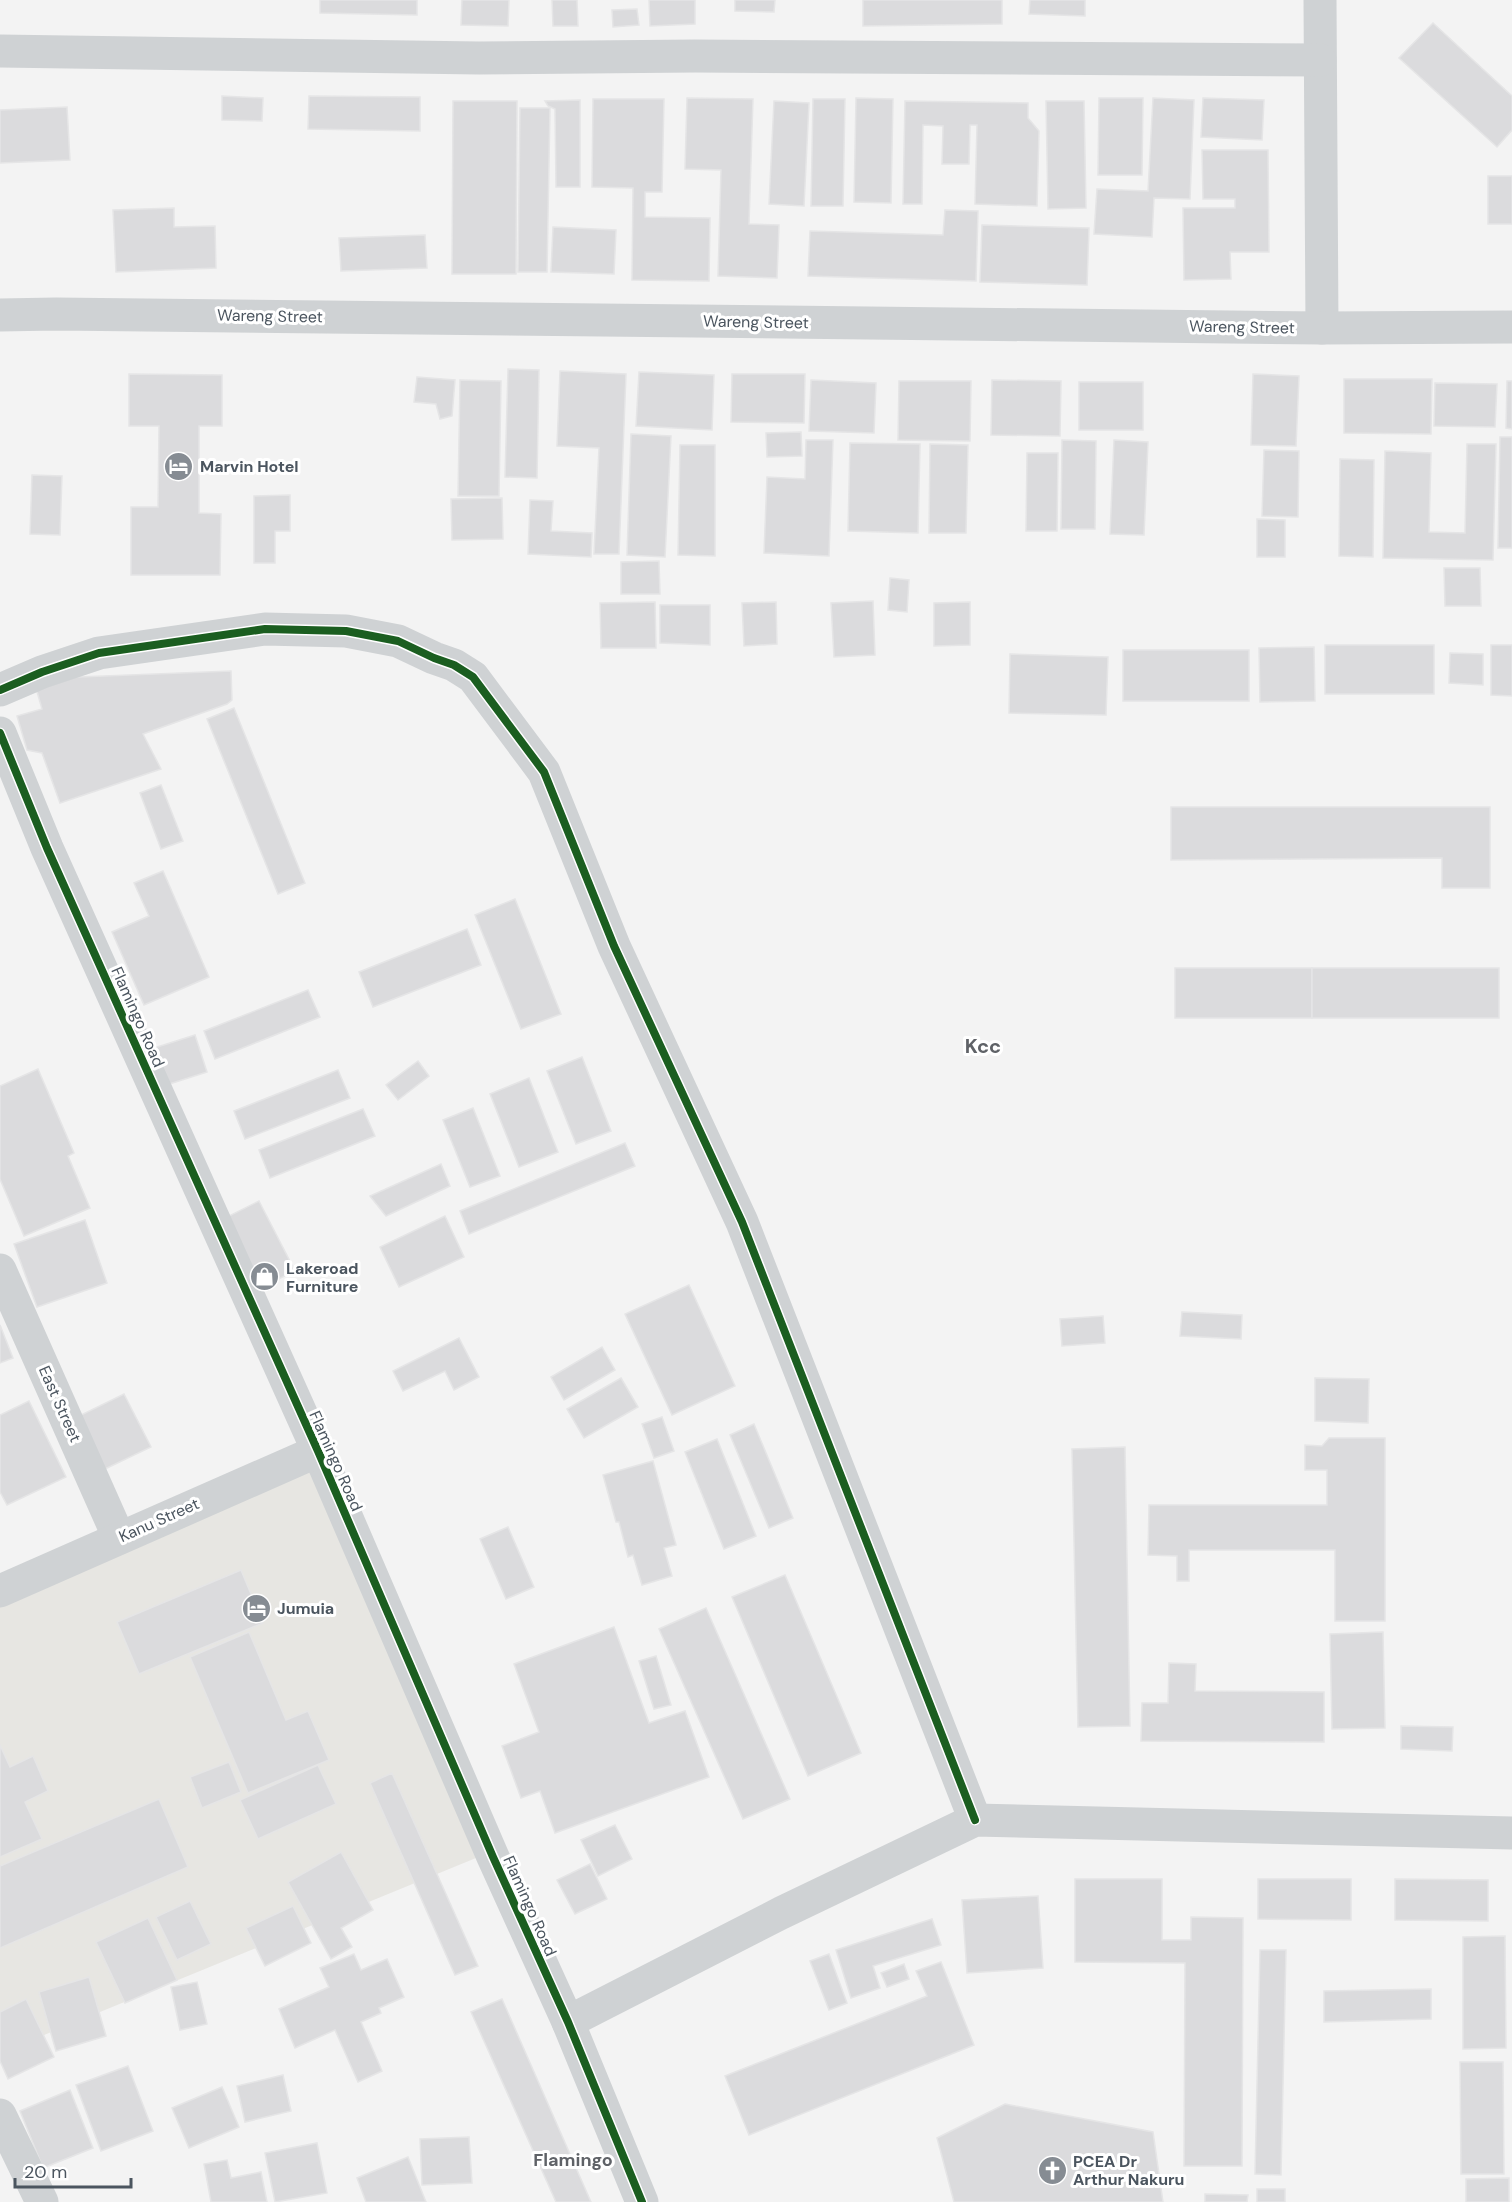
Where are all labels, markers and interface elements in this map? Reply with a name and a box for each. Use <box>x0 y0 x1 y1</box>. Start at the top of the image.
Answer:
street label: Wareng Street <box>217 305 323 327</box>
street label: Wareng Street <box>703 311 809 333</box>
street label: Wareng Street <box>1189 316 1295 338</box>
hotel icon: Marvin Hotel <box>163 450 195 482</box>
place label: Marvin Hotel <box>200 456 299 477</box>
street label: Flamingo Road <box>107 964 169 1070</box>
district label: Kcc <box>965 1033 1001 1059</box>
place label: Lakeroad Furniture <box>286 1258 359 1297</box>
shop icon: Lakeroad Furniture <box>249 1261 281 1293</box>
street label: East Street <box>34 1363 86 1445</box>
street label: Flamingo Road <box>305 1408 367 1514</box>
street label: Kanu Street <box>116 1493 202 1547</box>
hotel icon: Jumuia <box>240 1592 272 1624</box>
place label: Jumuia <box>277 1598 334 1619</box>
street label: Flamingo Road <box>499 1853 561 1959</box>
district label: Flamingo <box>533 2148 613 2172</box>
scale bar <box>15 2151 130 2189</box>
place label: PCEA Dr Arthur Nakuru <box>1073 2151 1184 2190</box>
church icon: PCEA Dr Arthur Nakuru <box>1036 2154 1068 2186</box>
text: 20 m <box>24 2160 67 2184</box>

